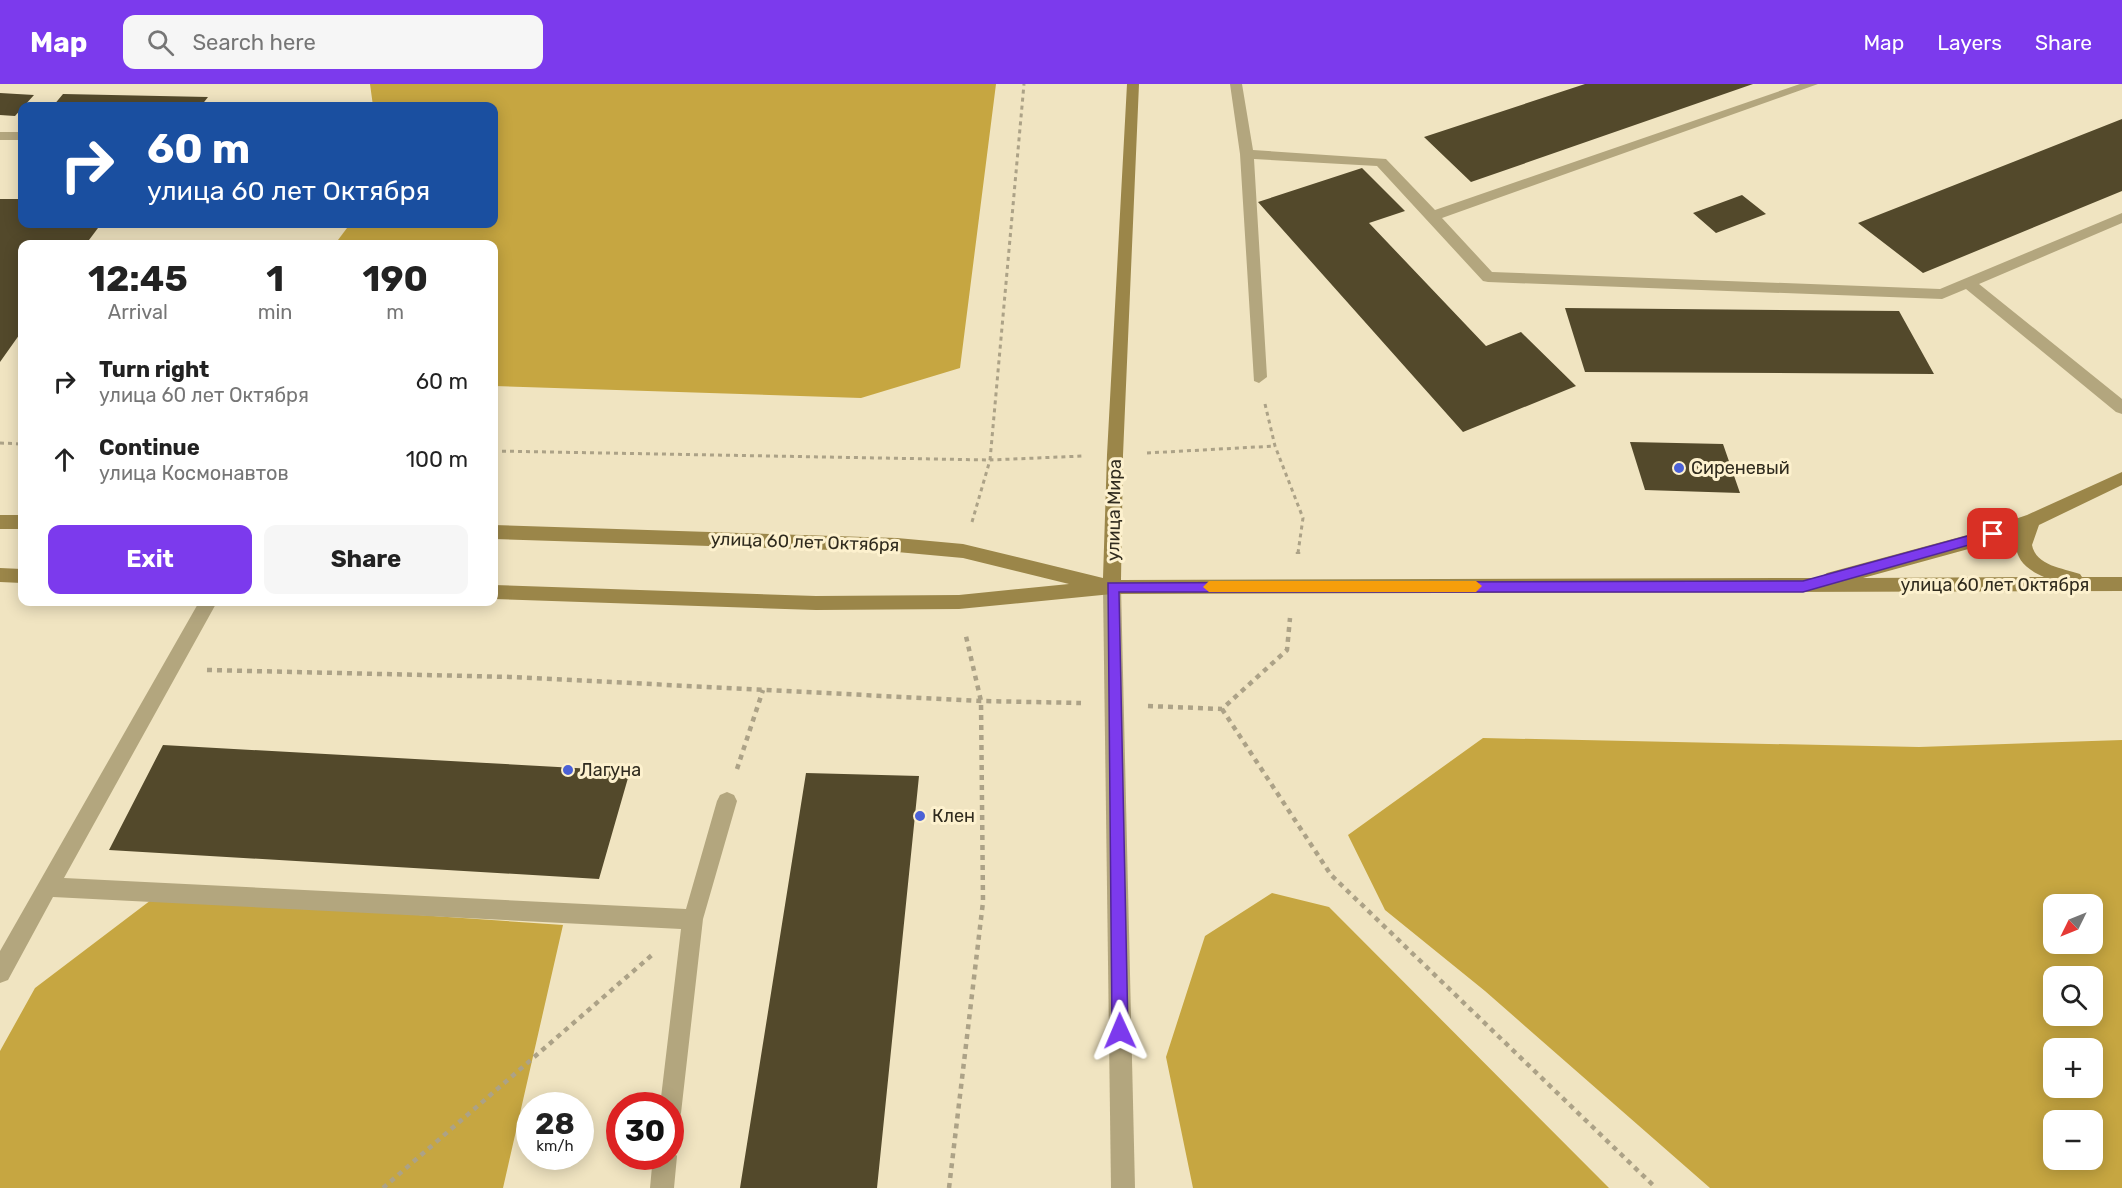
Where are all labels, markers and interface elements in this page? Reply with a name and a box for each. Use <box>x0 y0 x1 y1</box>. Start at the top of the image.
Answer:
search box <box>123 15 543 69</box>
text: Map <box>30 26 87 59</box>
icon: search <box>144 26 177 59</box>
text: Search here <box>192 29 316 56</box>
text: Map <box>1863 30 1904 55</box>
text: Layers <box>1937 30 2002 55</box>
text: Share <box>2035 30 2092 55</box>
text: 60 m <box>147 124 250 174</box>
icon: right <box>48 126 126 204</box>
text: улица 60 лет Октября <box>147 175 430 207</box>
text: 12:45 <box>88 257 188 300</box>
text: 1 <box>266 257 284 300</box>
text: 190 <box>363 257 428 300</box>
text: Arrival <box>108 300 168 324</box>
text: min <box>258 300 292 324</box>
text: m <box>386 300 404 324</box>
text: Turn right <box>99 356 209 383</box>
icon: right <box>48 365 81 398</box>
text: 60 m <box>416 368 468 395</box>
text: улица 60 лет Октября <box>99 383 309 407</box>
text: Continue <box>99 434 200 461</box>
icon: ahead <box>48 443 81 476</box>
text: 100 m <box>406 446 468 473</box>
place label: Сиреневый <box>1691 457 1790 479</box>
street label: улица Мира <box>1102 459 1126 561</box>
text: улица Космонавтов <box>99 461 289 485</box>
marker: Сиреневый <box>1672 461 1686 475</box>
pin <box>1967 508 2018 559</box>
icon: arrive <box>1976 517 2009 550</box>
button: Exit <box>48 525 252 594</box>
button: Share <box>264 525 468 594</box>
street label: улица 60 лет Октября <box>710 528 900 556</box>
street label: улица 60 лет Октября <box>1901 574 2089 596</box>
place label: Лагуна <box>580 759 641 781</box>
marker: Лагуна <box>561 763 575 777</box>
place label: Клен <box>932 805 975 827</box>
marker: Клен <box>913 809 927 823</box>
north arrow <box>2043 894 2103 954</box>
map controls <box>2043 894 2103 1170</box>
button: search <box>2043 966 2103 1026</box>
position arrow <box>1088 999 1152 1063</box>
button: + <box>2043 1038 2103 1098</box>
speed limit sign: 30 <box>606 1092 684 1170</box>
text: 28 <box>535 1106 575 1142</box>
button: − <box>2043 1110 2103 1170</box>
text: km/h <box>536 1137 574 1155</box>

